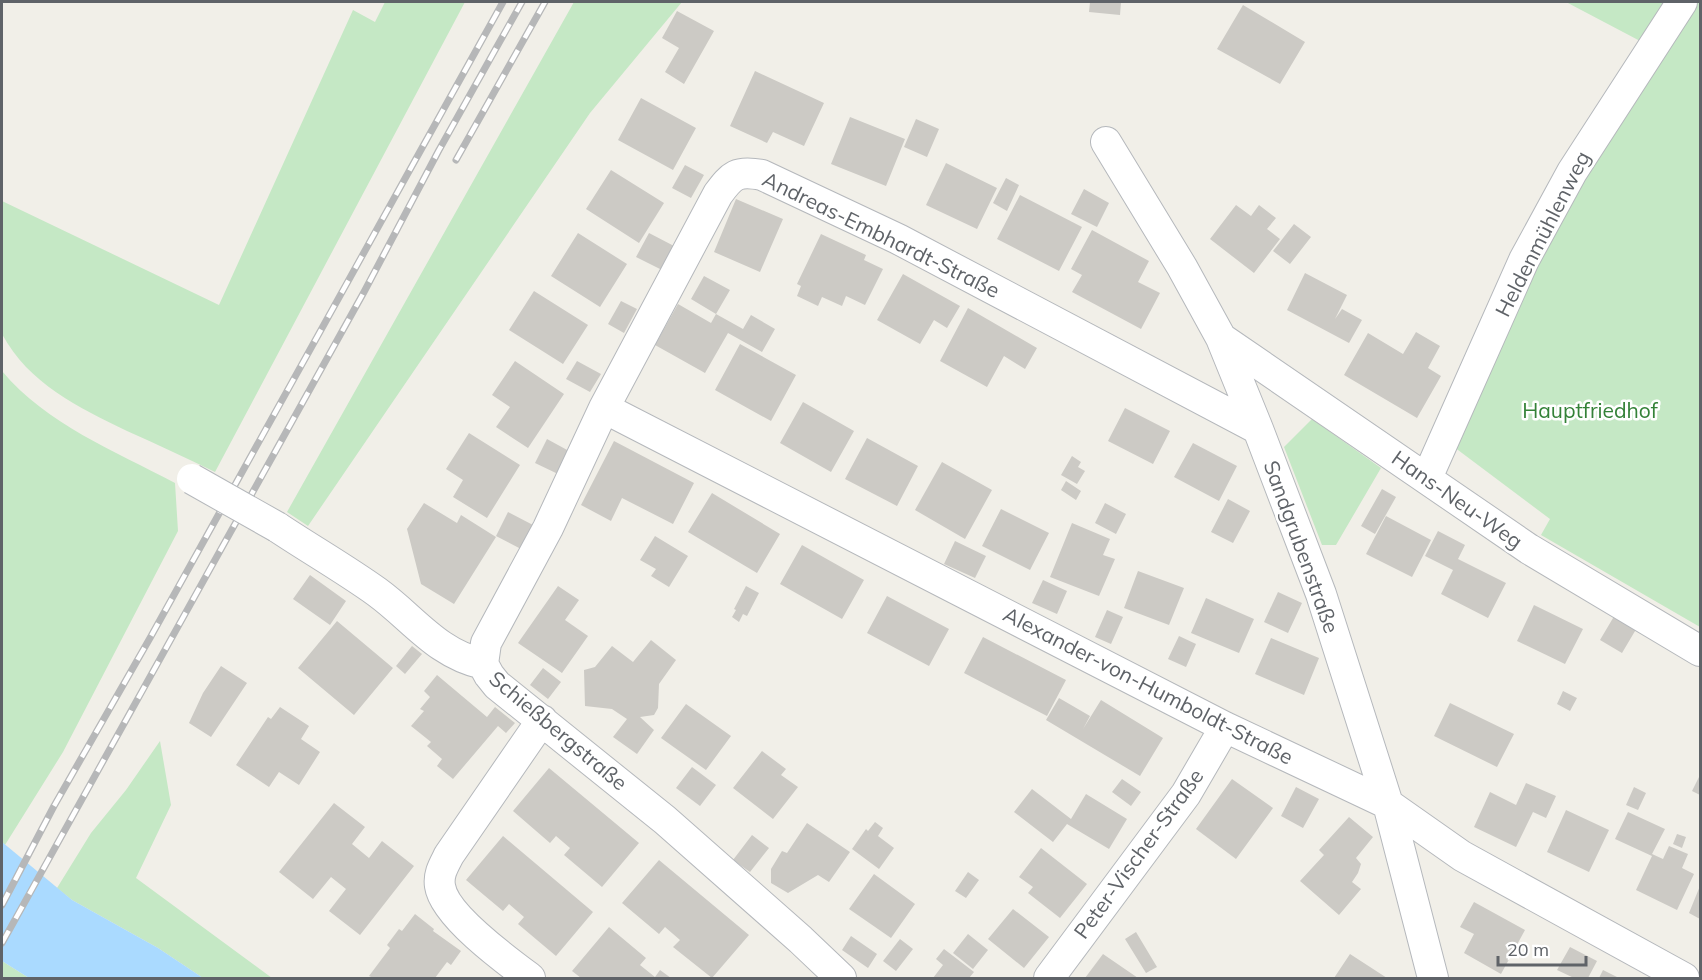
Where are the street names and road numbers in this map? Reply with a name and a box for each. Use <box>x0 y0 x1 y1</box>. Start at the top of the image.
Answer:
street label: Heldenmühlenweg <box>1489 146 1595 321</box>
street label: Andreas-Embhardt-Straße <box>759 165 1004 303</box>
street label: Hans-Neu-Weg <box>1387 444 1528 554</box>
street label: Sandgrubenstraße <box>1259 457 1345 637</box>
street label: Alexander-von-Humboldt-Straße <box>999 601 1298 770</box>
street label: Schießbergstraße <box>484 665 633 796</box>
street label: Peter-Vischer-Straße <box>1068 763 1209 943</box>

